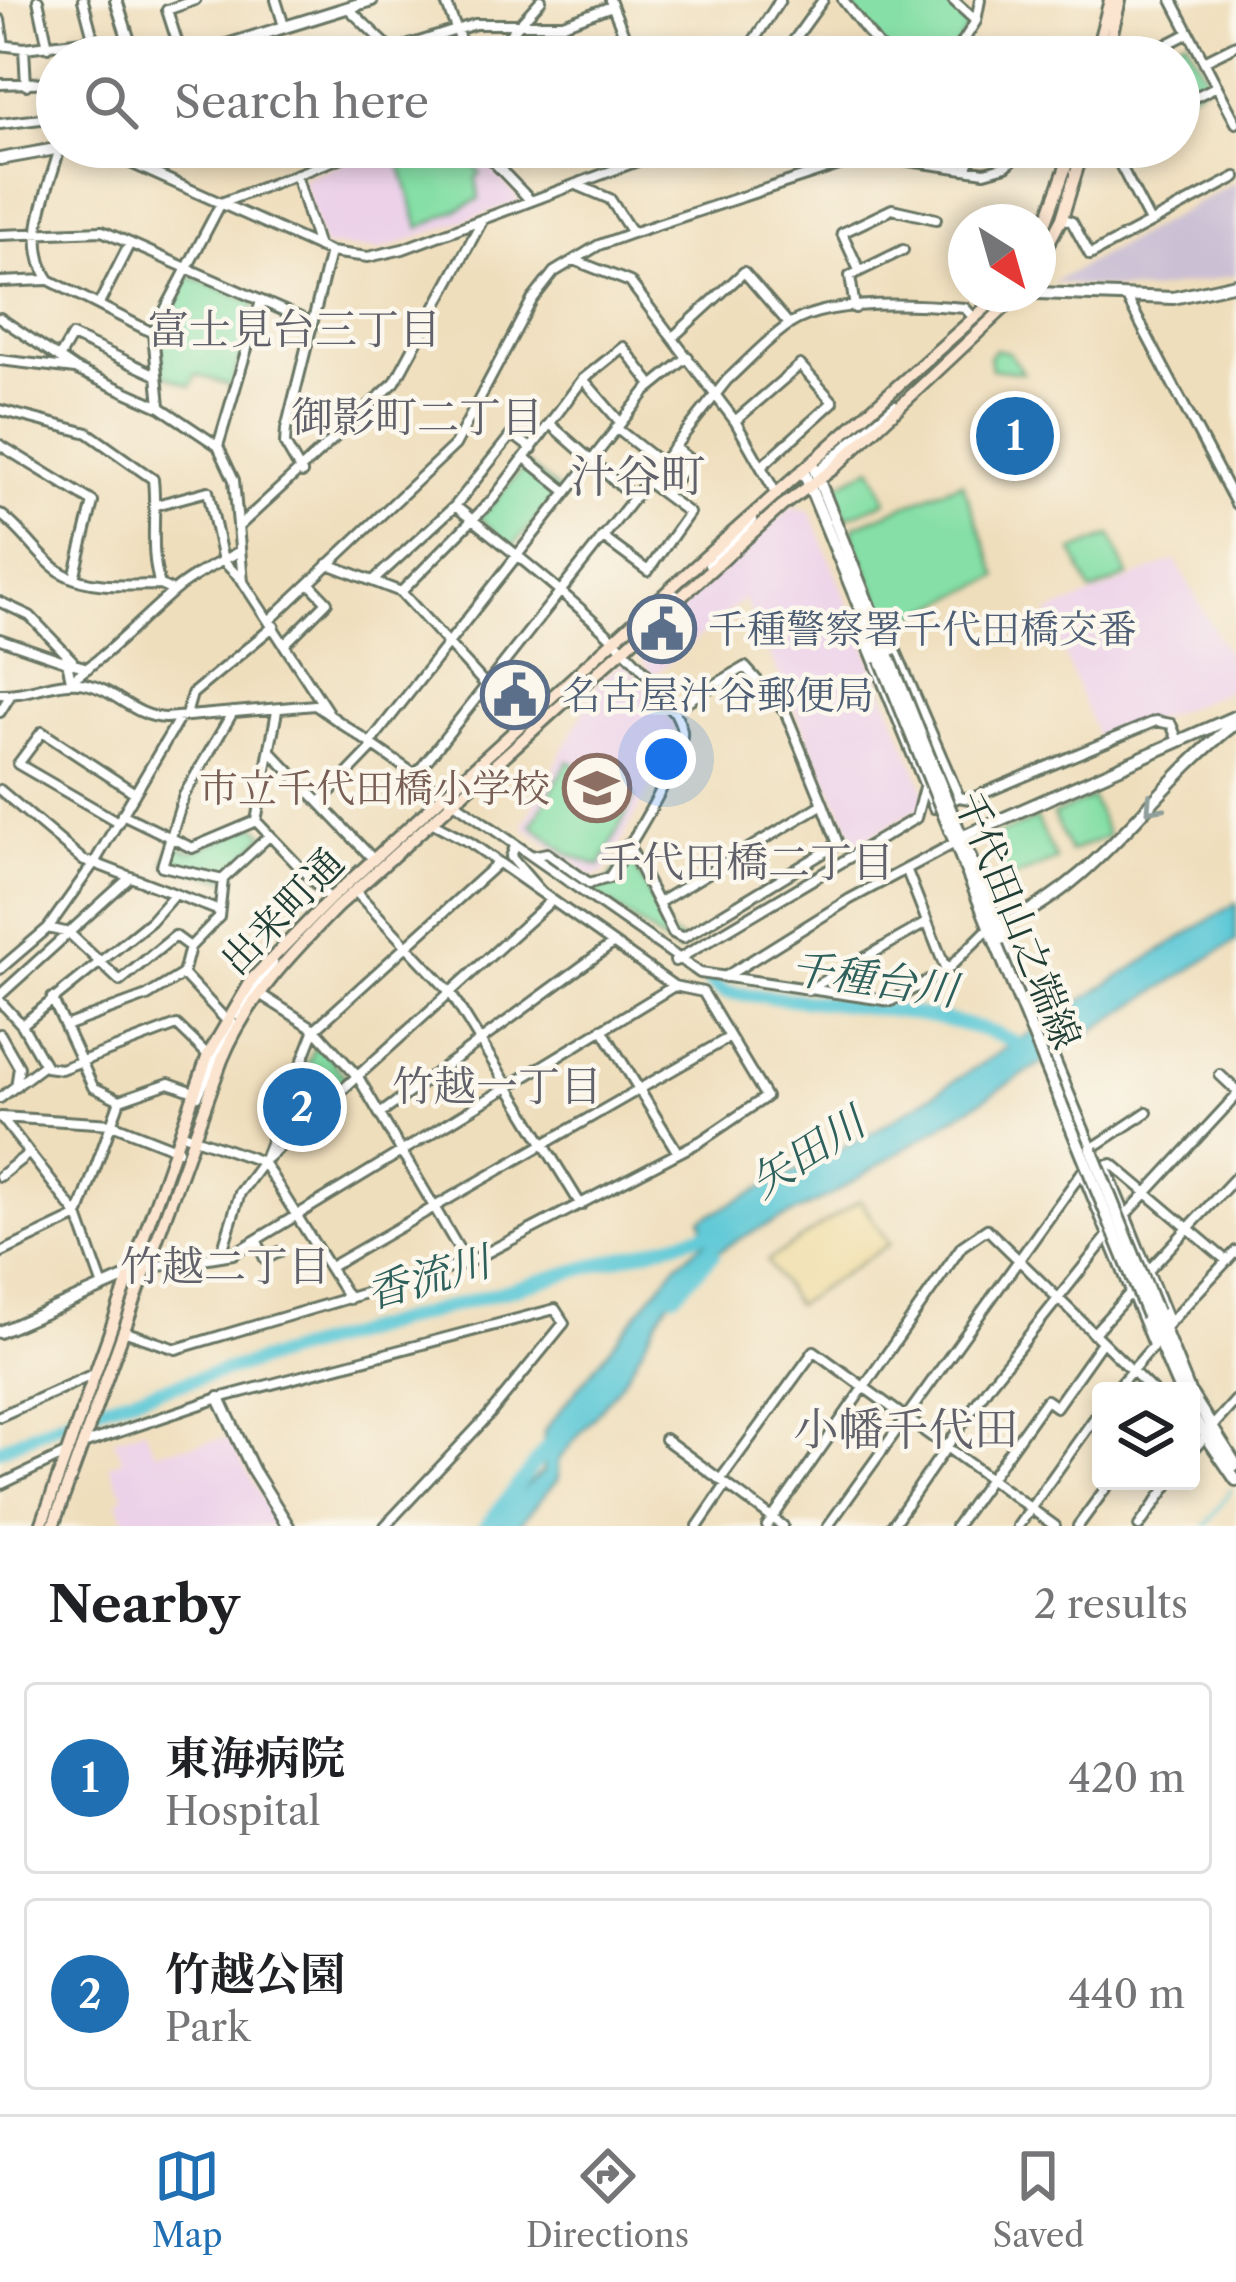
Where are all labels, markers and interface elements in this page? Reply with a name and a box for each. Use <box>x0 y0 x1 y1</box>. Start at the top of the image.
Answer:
search box <box>36 36 1200 168</box>
icon: search <box>78 69 144 135</box>
text: Search here <box>174 74 429 130</box>
north arrow <box>948 204 1056 312</box>
district label: 富士見台三丁目 <box>147 303 441 355</box>
district label: 御影町二丁目 <box>291 391 543 443</box>
pin: 1 <box>976 391 1054 481</box>
district label: 汁谷町 <box>570 448 706 504</box>
public building icon: 千種警察署千代田橋交番 <box>627 594 697 664</box>
place label: 千種警察署千代田橋交番 <box>708 605 1137 653</box>
public building icon: 名古屋汁谷郵便局 <box>480 660 550 730</box>
place label: 名古屋汁谷郵便局 <box>562 671 874 719</box>
your location <box>636 729 696 789</box>
school or university icon: 市立千代田橋小学校 <box>562 753 632 823</box>
place label: 市立千代田橋小学校 <box>199 764 550 812</box>
street label: 千代田山之端線 <box>945 784 1091 1056</box>
one-way arrow <box>1146 792 1168 813</box>
district label: 千代田橋二丁目 <box>600 836 894 888</box>
street label: 出来町通 <box>211 838 353 984</box>
water label: 千種台川 <box>787 942 965 1017</box>
district label: 竹越一丁目 <box>392 1060 602 1112</box>
pin: 2 <box>263 1062 341 1152</box>
water label: 矢田川 <box>740 1094 877 1208</box>
water label: 香流川 <box>360 1234 500 1319</box>
district label: 竹越二丁目 <box>120 1240 330 1292</box>
map controls <box>1092 1382 1200 1490</box>
button: layers <box>1092 1382 1200 1490</box>
district label: 小幡千代田 <box>793 1401 1019 1457</box>
text: Nearby <box>48 1573 240 1635</box>
text: 2 results <box>1034 1580 1188 1628</box>
text: 東海病院 <box>165 1730 345 1786</box>
text: 1 <box>81 1754 99 1802</box>
text: 420 m <box>1069 1754 1185 1802</box>
text: Hospital <box>165 1787 320 1835</box>
text: 竹越公園 <box>165 1946 345 2002</box>
text: 2 <box>78 1970 102 2018</box>
text: 440 m <box>1068 1970 1185 2018</box>
text: Park <box>165 2003 250 2051</box>
tab: Map <box>152 2143 223 2256</box>
tab: Directions <box>526 2143 689 2256</box>
tab: Saved <box>993 2143 1084 2256</box>

